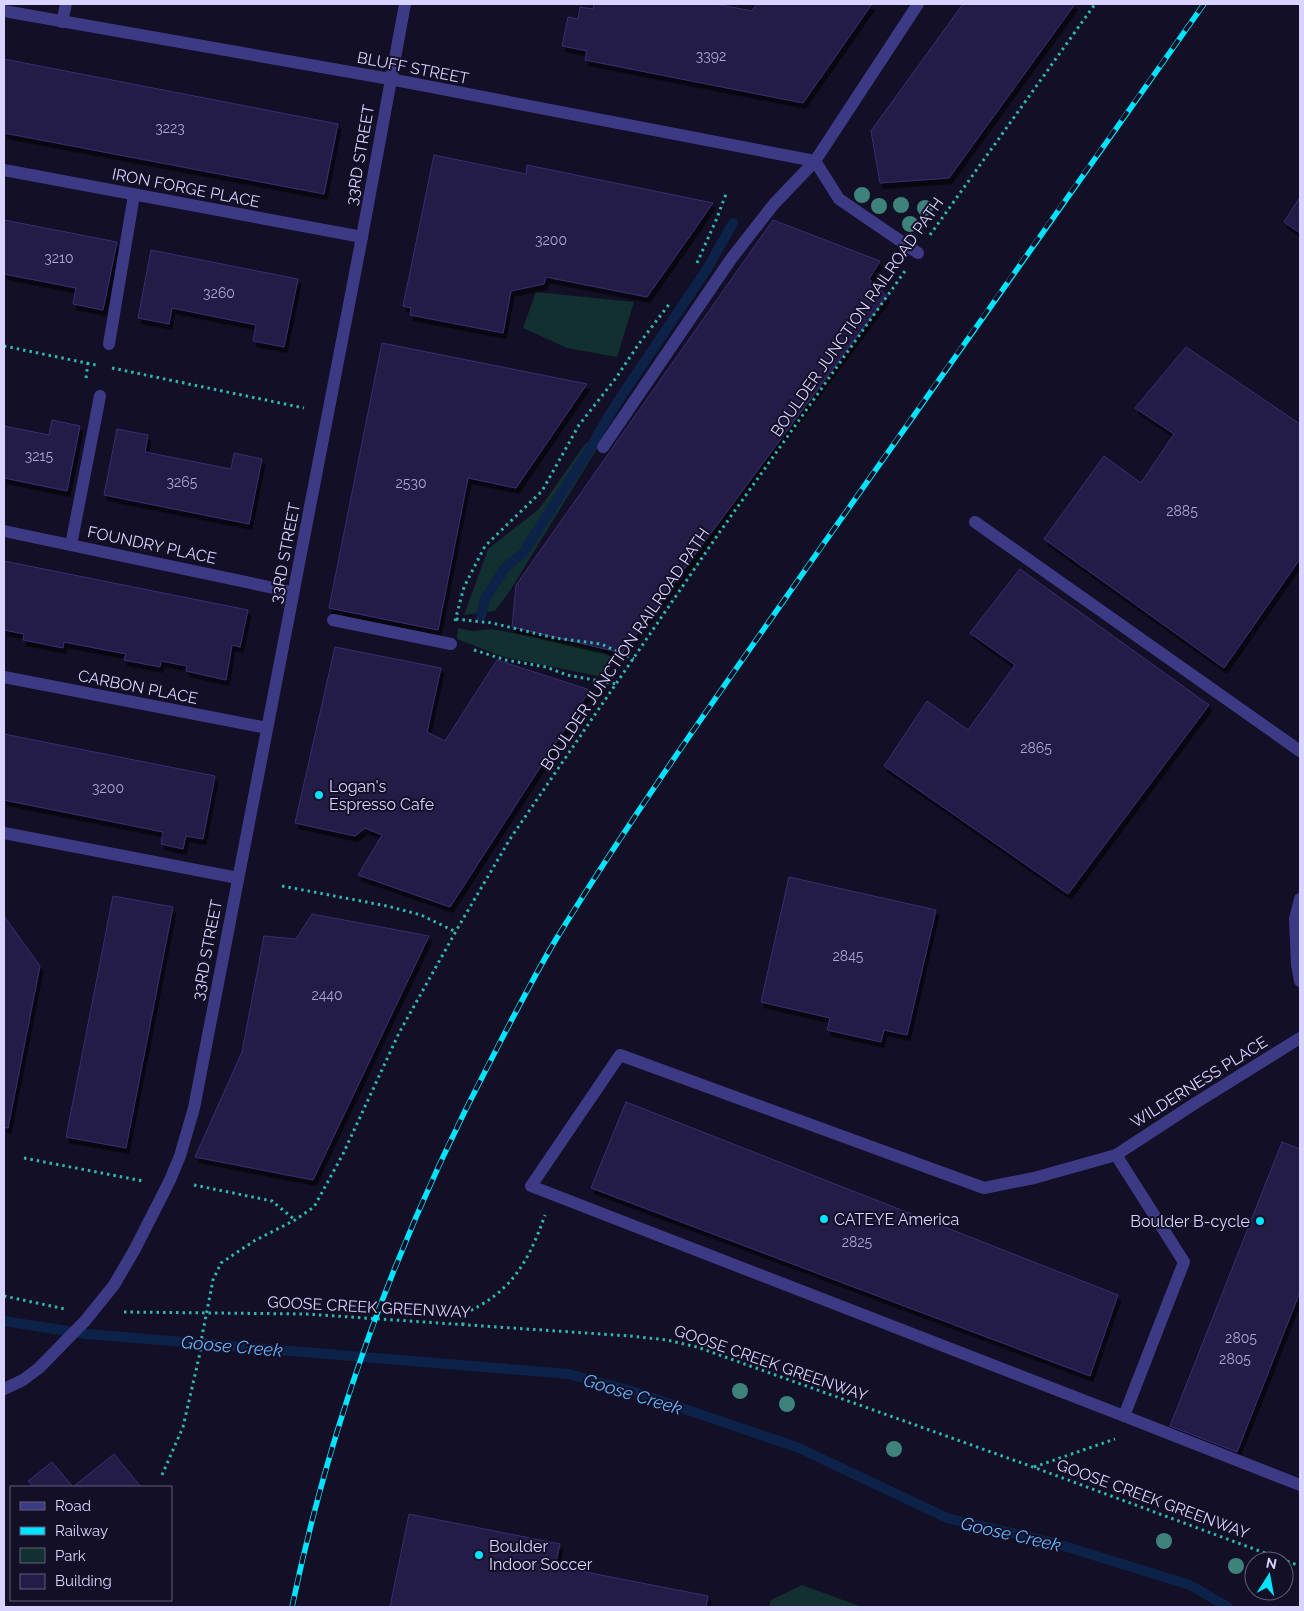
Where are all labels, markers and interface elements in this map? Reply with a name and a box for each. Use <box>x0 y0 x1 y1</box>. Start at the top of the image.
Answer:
street label: BLUFF STREET <box>356 48 471 88</box>
house number: 3392 <box>696 48 726 64</box>
street label: 33RD STREET <box>342 103 378 207</box>
house number: 3223 <box>155 120 185 136</box>
street label: IRON FORGE PLACE <box>110 164 262 212</box>
street label: BOULDER JUNCTION RAILROAD PATH <box>767 194 947 440</box>
house number: 3200 <box>535 232 567 248</box>
house number: 3210 <box>44 250 74 266</box>
house number: 3260 <box>203 285 235 301</box>
house number: 3215 <box>25 448 54 464</box>
house number: 3265 <box>167 474 198 490</box>
house number: 2530 <box>396 475 426 491</box>
street label: 33RD STREET <box>266 501 304 605</box>
house number: 2885 <box>1166 503 1198 519</box>
street label: FOUNDRY PLACE <box>86 522 218 568</box>
street label: BOULDER JUNCTION RAILROAD PATH <box>537 524 713 774</box>
street label: CARBON PLACE <box>77 666 200 708</box>
house number: 2865 <box>1020 740 1052 756</box>
place label: Logan's Espresso Cafe <box>329 777 434 814</box>
house number: 3200 <box>92 780 124 796</box>
marker: Logan's Espresso Cafe <box>313 789 325 801</box>
street label: 33RD STREET <box>188 898 226 1002</box>
house number: 2845 <box>833 948 864 964</box>
house number: 2440 <box>311 987 343 1003</box>
street label: WILDERNESS PLACE <box>1127 1032 1271 1132</box>
place label: CATEYE America <box>834 1210 959 1229</box>
place label: Boulder B-cycle <box>1130 1212 1250 1231</box>
marker: CATEYE America <box>818 1213 830 1225</box>
marker: Boulder B-cycle <box>1254 1215 1266 1227</box>
house number: 2825 <box>842 1234 873 1250</box>
street label: GOOSE CREEK GREENWAY <box>267 1292 472 1322</box>
street label: GOOSE CREEK GREENWAY <box>672 1321 871 1405</box>
house number: 2805 <box>1225 1330 1257 1346</box>
water label: Goose Creek <box>180 1331 284 1361</box>
house number: 2805 <box>1219 1351 1251 1367</box>
water label: Goose Creek <box>581 1369 685 1419</box>
street label: GOOSE CREEK GREENWAY <box>1054 1455 1252 1543</box>
legend <box>10 1486 172 1601</box>
text: Road <box>55 1497 91 1515</box>
water label: Goose Creek <box>959 1512 1063 1556</box>
text: Railway <box>55 1522 108 1540</box>
place label: Boulder Indoor Soccer <box>489 1537 593 1574</box>
text: Park <box>55 1547 86 1565</box>
marker: Boulder Indoor Soccer <box>473 1549 485 1561</box>
north arrow <box>1244 1551 1294 1601</box>
text: N <box>1265 1554 1278 1572</box>
text: Building <box>55 1572 112 1590</box>

